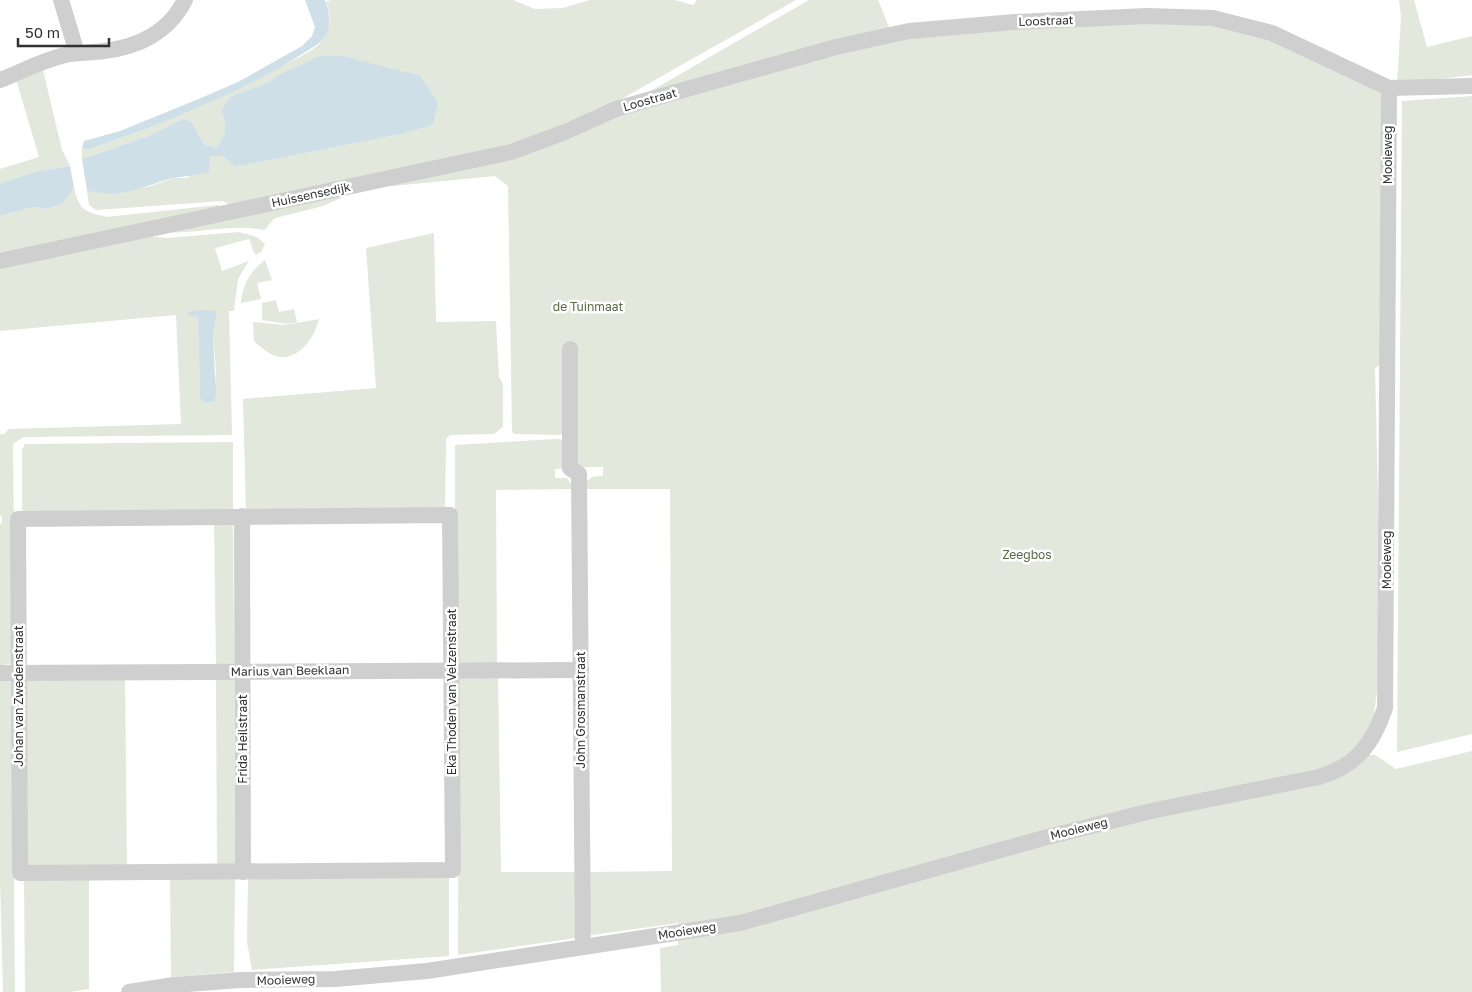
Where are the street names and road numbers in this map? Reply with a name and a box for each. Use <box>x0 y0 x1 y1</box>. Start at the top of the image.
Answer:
street label: Loostraat <box>1018 12 1074 29</box>
street label: Loostraat <box>621 85 679 114</box>
street label: Mooieweg <box>1380 126 1395 184</box>
street label: Huissensedijk <box>270 179 352 210</box>
street label: Mooieweg <box>1379 531 1394 589</box>
street label: Eka Thoden van Velzenstraat <box>444 608 459 775</box>
street label: Johan van Zwedenstraat <box>11 625 26 767</box>
street label: John Grosmanstraat <box>573 651 588 768</box>
street label: Marius van Beeklaan <box>231 662 349 679</box>
street label: Frida Heilstraat <box>235 694 250 784</box>
street label: Mooieweg <box>1049 814 1109 843</box>
street label: Mooieweg <box>657 919 717 943</box>
street label: Mooieweg <box>256 971 316 988</box>

